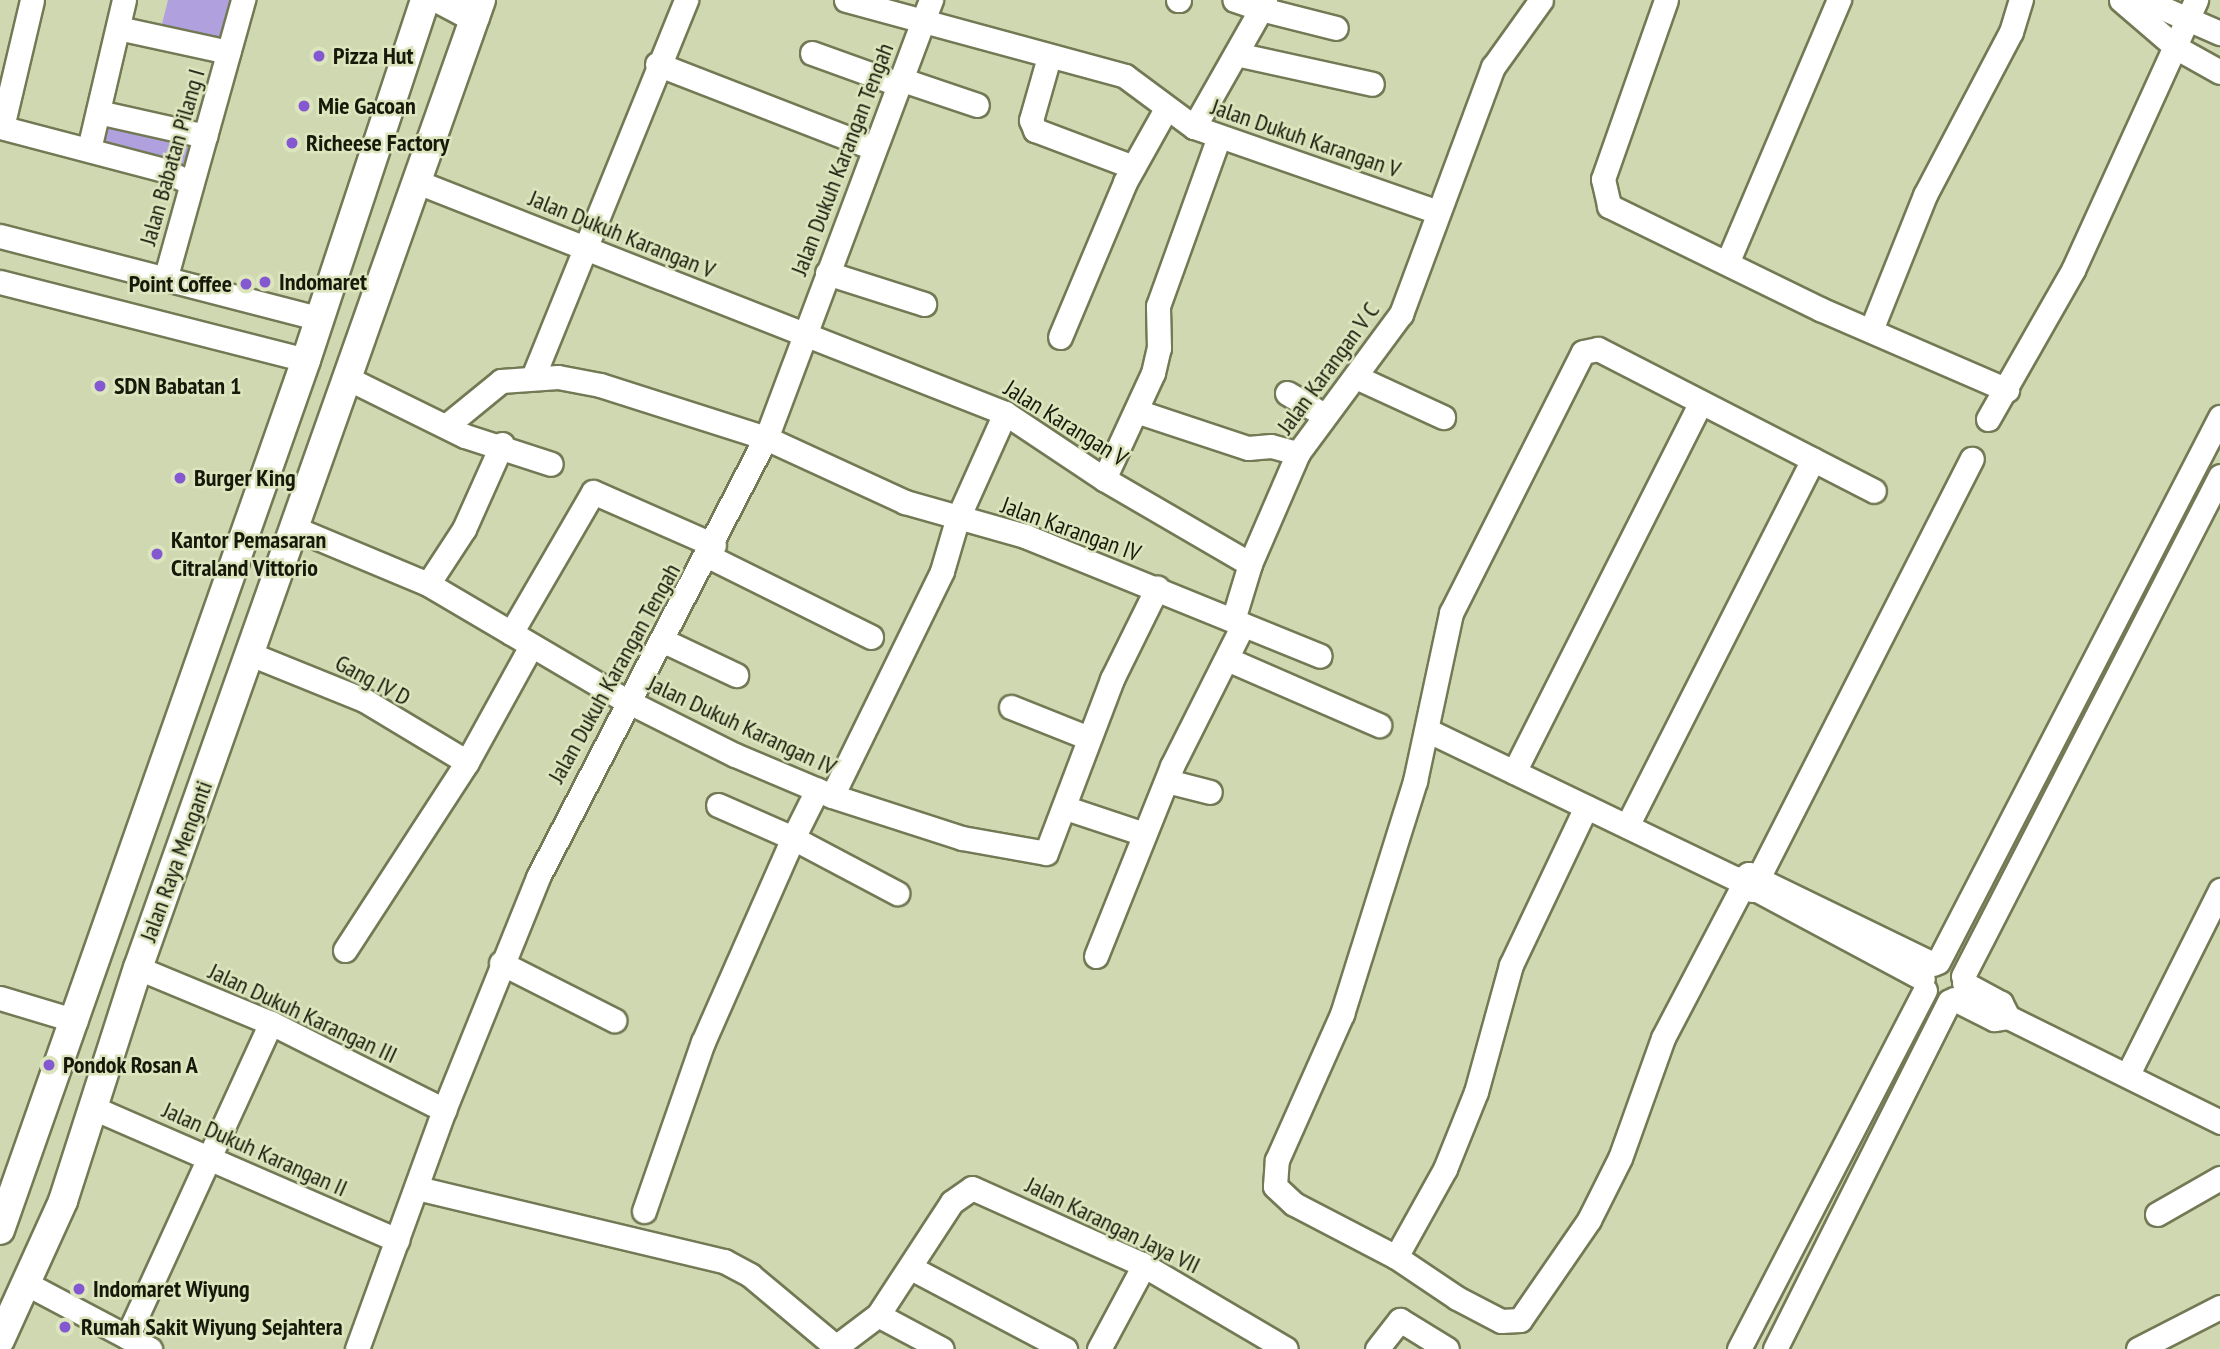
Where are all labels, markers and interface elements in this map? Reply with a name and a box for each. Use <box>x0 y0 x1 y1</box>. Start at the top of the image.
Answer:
street label: Jalan Dukuh Karangan Tengah <box>784 39 900 279</box>
place label: Pizza Hut <box>333 42 413 70</box>
marker: Pizza Hut <box>311 48 327 64</box>
street label: Jalan Babatan Pilang I <box>133 66 211 248</box>
place label: Mie Gacoan <box>318 92 416 120</box>
street label: Jalan Dukuh Karangan V <box>1207 92 1405 184</box>
marker: Mie Gacoan <box>296 98 312 114</box>
place label: Richeese Factory <box>306 129 449 157</box>
marker: Richeese Factory <box>284 135 300 151</box>
street label: Jalan Dukuh Karangan V <box>524 183 720 285</box>
place label: Indomaret <box>279 268 367 296</box>
place label: Point Coffee <box>128 270 232 298</box>
marker: Indomaret <box>257 274 273 290</box>
marker: Point Coffee <box>238 276 254 292</box>
street label: Jalan Karangan V C <box>1270 296 1386 440</box>
place label: SDN Babatan 1 <box>114 372 242 400</box>
street label: Jalan Karangan V <box>999 374 1133 472</box>
marker: SDN Babatan 1 <box>92 378 108 394</box>
place label: Burger King <box>194 464 296 492</box>
marker: Burger King <box>172 470 188 486</box>
street label: Jalan Karangan IV <box>997 490 1145 568</box>
place label: Kantor Pemasaran Citraland Vittorio <box>171 526 326 582</box>
marker: Kantor Pemasaran Citraland Vittorio <box>149 546 165 562</box>
street label: Jalan Dukuh Karangan Tengah <box>542 558 686 788</box>
street label: Gang IV D <box>330 648 416 712</box>
street label: Jalan Dukuh Karangan IV <box>643 669 841 781</box>
street label: Jalan Raya Menganti <box>134 777 218 945</box>
street label: Jalan Dukuh Karangan III <box>204 957 402 1069</box>
place label: Pondok Rosan A <box>63 1051 199 1079</box>
marker: Pondok Rosan A <box>41 1057 57 1073</box>
street label: Jalan Dukuh Karangan II <box>158 1095 352 1203</box>
street label: Jalan Karangan Jaya VII <box>1021 1170 1205 1280</box>
place label: Indomaret Wiyung <box>93 1275 250 1303</box>
marker: Indomaret Wiyung <box>71 1281 87 1297</box>
place label: Rumah Sakit Wiyung Sejahtera <box>81 1313 343 1341</box>
marker: Rumah Sakit Wiyung Sejahtera <box>55 1317 75 1337</box>

